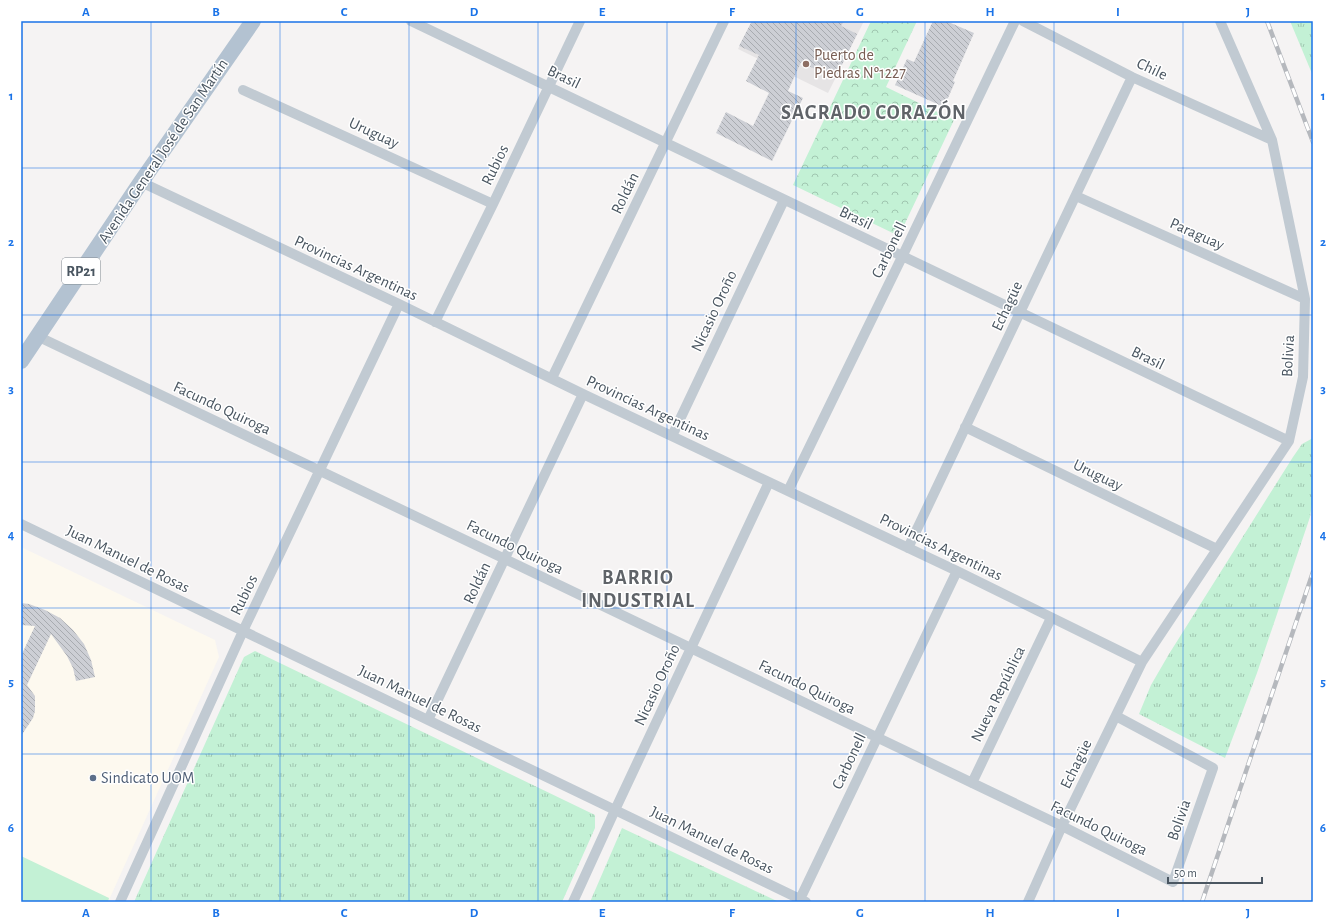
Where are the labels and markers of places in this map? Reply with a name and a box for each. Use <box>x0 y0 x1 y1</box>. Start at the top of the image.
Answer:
place label: Puerto de Piedras Nº1227 <box>814 47 906 81</box>
marker: Puerto de Piedras Nº1227 <box>801 59 811 69</box>
place label: Sindicato UOM <box>101 770 194 786</box>
marker: Sindicato UOM <box>88 773 98 783</box>

